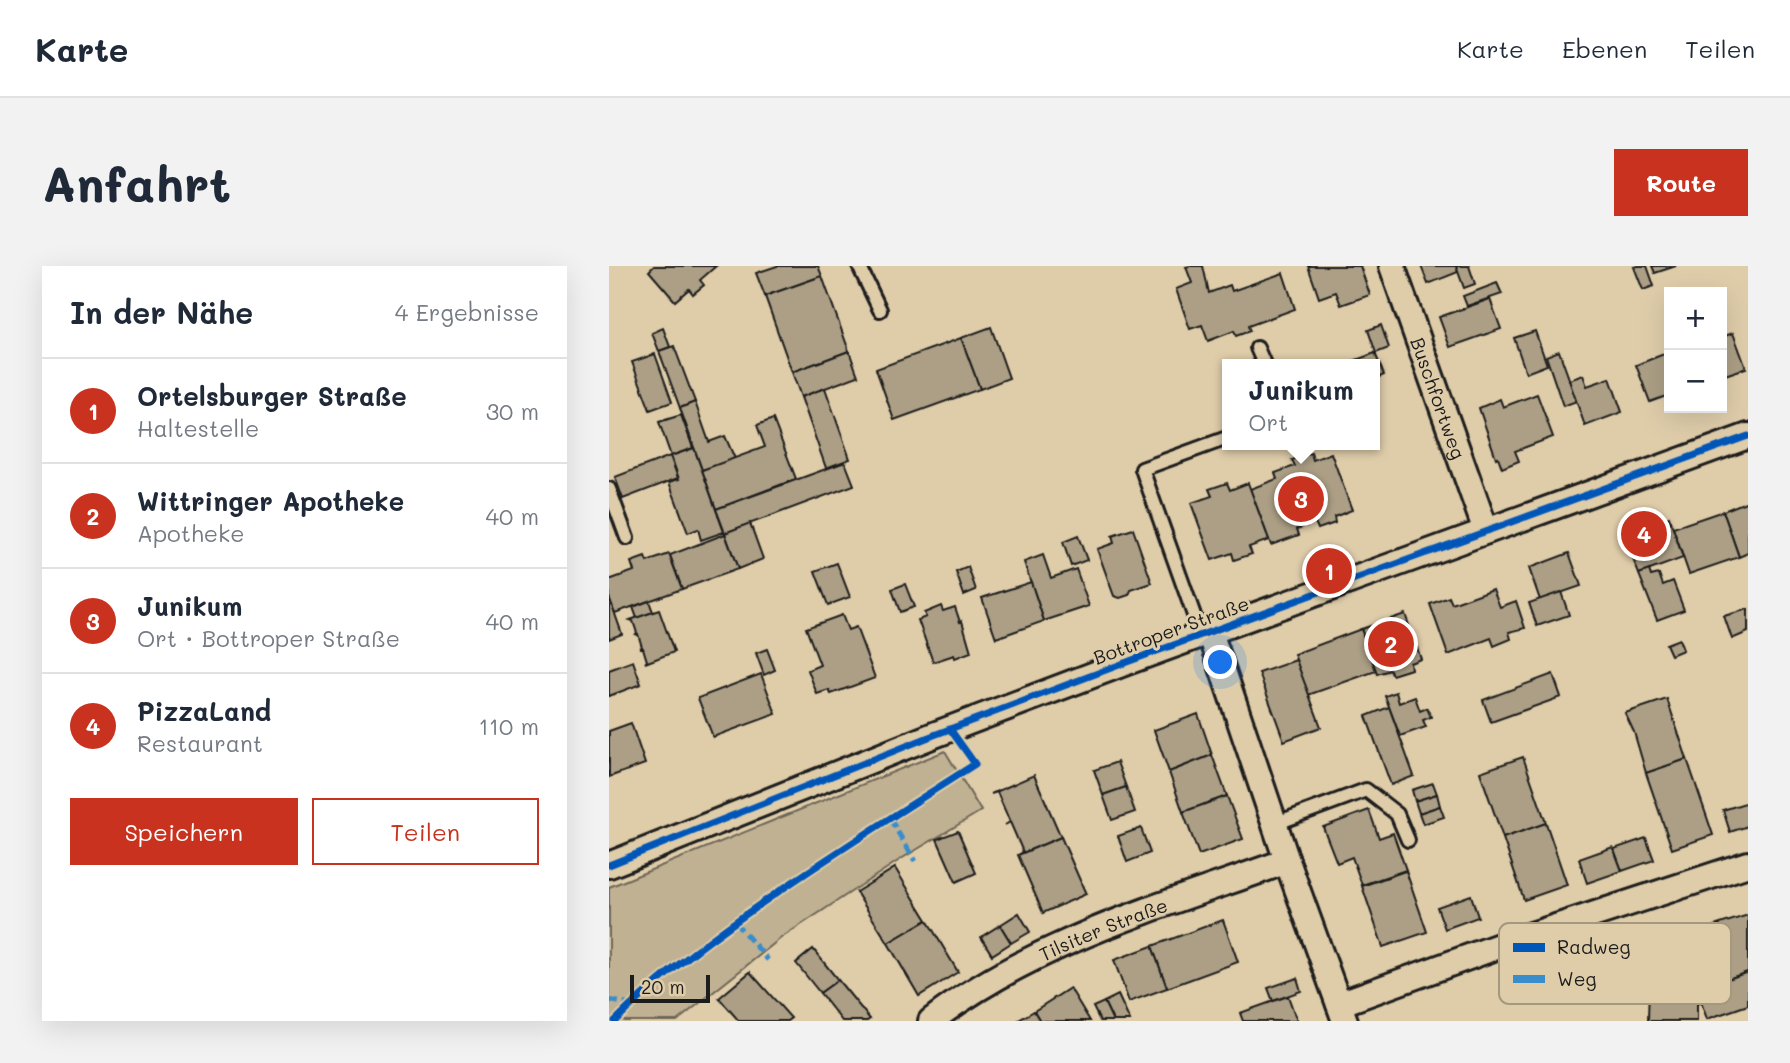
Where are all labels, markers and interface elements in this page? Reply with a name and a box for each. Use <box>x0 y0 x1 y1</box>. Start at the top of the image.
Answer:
text: Karte <box>35 27 129 70</box>
text: Karte <box>1457 33 1524 64</box>
text: Ebenen <box>1562 33 1647 64</box>
text: Teilen <box>1685 33 1755 64</box>
button: Route <box>1614 149 1748 216</box>
text: Anfahrt <box>42 151 231 214</box>
map controls <box>1664 287 1727 413</box>
button: + <box>1664 287 1727 350</box>
text: In der Nähe <box>70 292 253 332</box>
text: 4 Ergebnisse <box>395 297 539 327</box>
street label: Buschfortweg <box>1406 334 1472 462</box>
button: − <box>1664 350 1727 413</box>
popup <box>1222 359 1380 450</box>
text: Junikum <box>1248 373 1354 407</box>
text: Ortelsburger Straße <box>137 379 407 413</box>
text: 1 <box>88 396 98 426</box>
text: 30 m <box>486 396 539 426</box>
text: Ort <box>1248 407 1288 437</box>
text: Haltestelle <box>137 413 259 443</box>
pin: 3 <box>1278 473 1324 525</box>
text: Wittringer Apotheke <box>137 484 404 518</box>
text: 2 <box>87 501 99 531</box>
text: 40 m <box>486 501 539 531</box>
pin: 4 <box>1621 508 1667 560</box>
text: Apotheke <box>137 518 245 548</box>
pin: 1 <box>1306 545 1352 597</box>
text: Junikum <box>137 589 242 623</box>
street label: Bottroper Straße <box>1090 590 1252 670</box>
text: 3 <box>86 606 100 636</box>
text: 40 m <box>486 606 539 636</box>
pin: 2 <box>1368 618 1414 670</box>
text: Ort · Bottroper Straße <box>137 623 400 653</box>
your location <box>1203 645 1237 679</box>
text: PizzaLand <box>137 694 271 728</box>
text: 4 <box>86 711 100 741</box>
text: 110 m <box>479 711 539 741</box>
text: Restaurant <box>137 728 263 758</box>
button: Speichern <box>70 798 298 865</box>
button: Teilen <box>312 798 539 865</box>
street label: Tilsiter Straße <box>1035 892 1171 966</box>
legend <box>1499 923 1731 1004</box>
text: Radweg <box>1557 934 1631 959</box>
text: Weg <box>1557 966 1596 991</box>
scale bar <box>630 972 711 1004</box>
text: 20 m <box>641 974 685 999</box>

